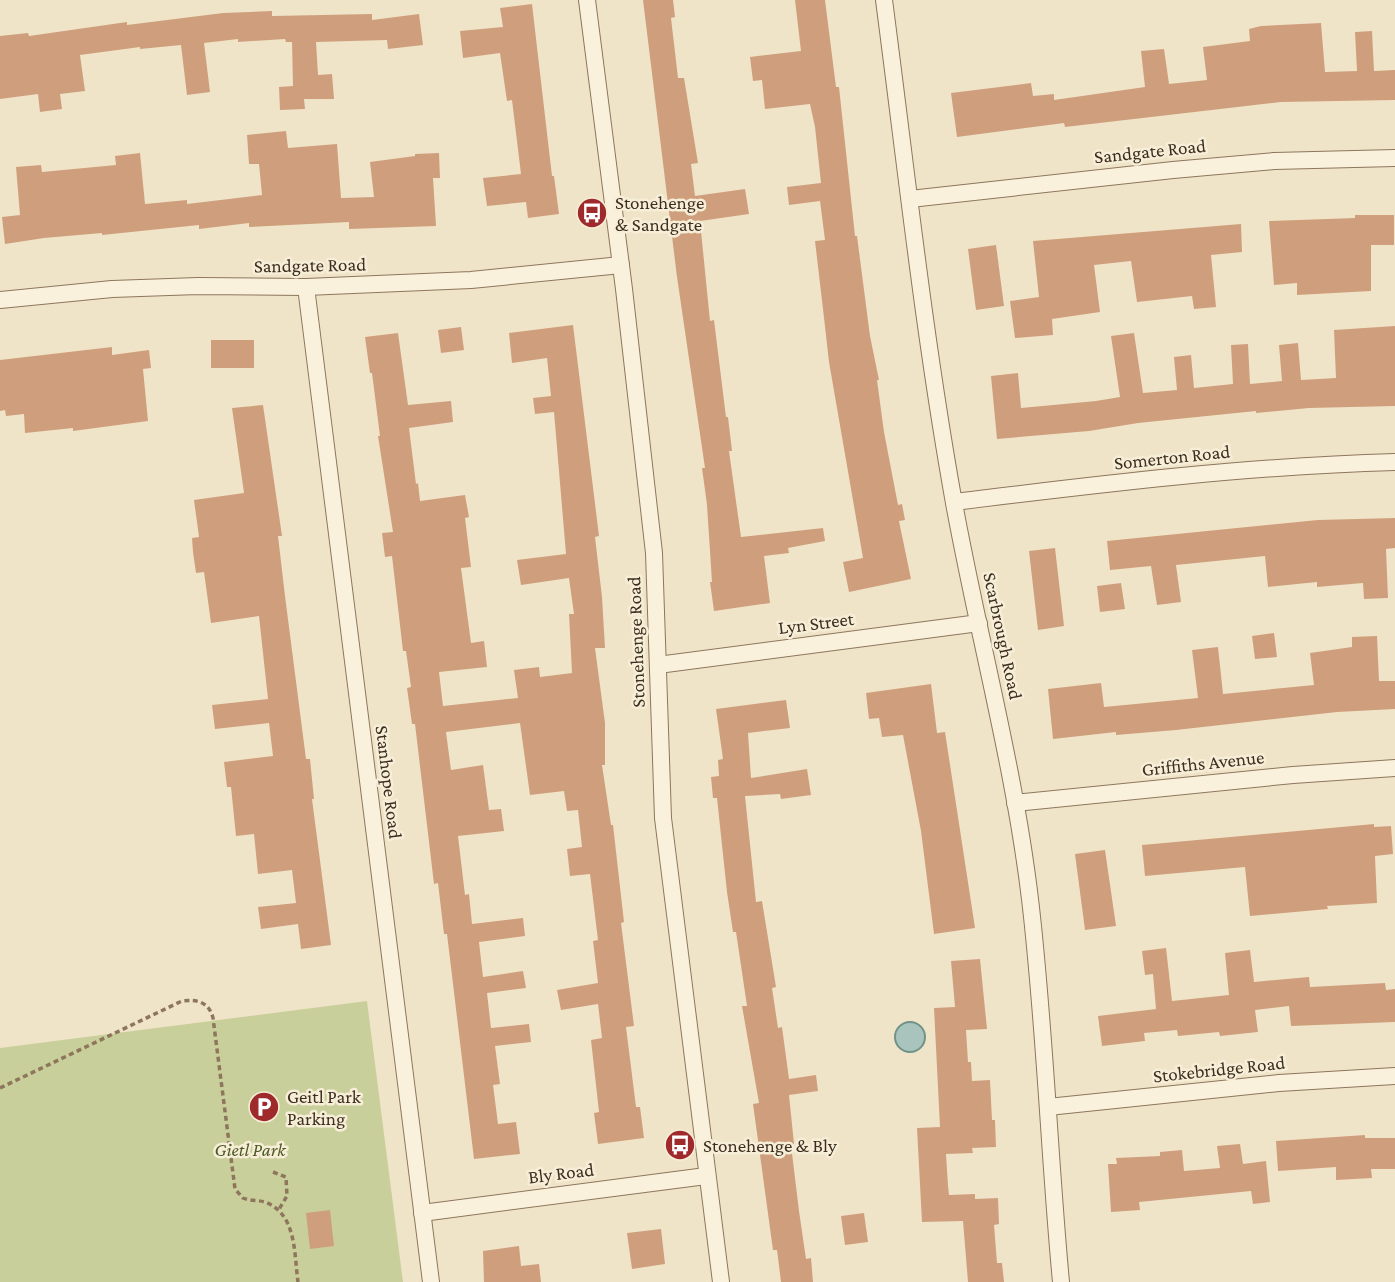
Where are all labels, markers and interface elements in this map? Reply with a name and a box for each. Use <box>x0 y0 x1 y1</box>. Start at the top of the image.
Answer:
street label: Sandgate Road <box>1093 135 1207 167</box>
place label: Stonehenge & Sandgate <box>615 192 704 235</box>
bus stop icon: Stonehenge & Sandgate <box>575 196 609 230</box>
street label: Sandgate Road <box>254 254 366 276</box>
street label: Somerton Road <box>1113 440 1231 474</box>
street label: Scarbrough Road <box>979 571 1027 701</box>
street label: Stonehenge Road <box>623 576 649 708</box>
street label: Lyn Street <box>777 608 856 638</box>
street label: Stanhope Road <box>372 724 406 840</box>
street label: Griffiths Avenue <box>1141 746 1265 780</box>
street label: Stokebridge Road <box>1152 1052 1286 1086</box>
place label: Geitl Park Parking <box>287 1086 362 1129</box>
parking icon: Geitl Park Parking <box>247 1090 281 1124</box>
bus stop icon: Stonehenge & Bly <box>663 1128 697 1162</box>
place label: Stonehenge & Bly <box>703 1135 837 1156</box>
park label: Gietl Park <box>214 1139 286 1160</box>
street label: Bly Road <box>527 1159 595 1187</box>

